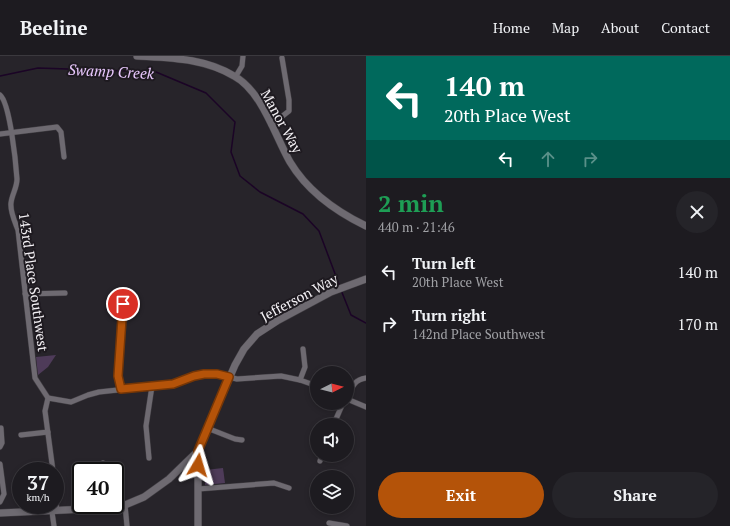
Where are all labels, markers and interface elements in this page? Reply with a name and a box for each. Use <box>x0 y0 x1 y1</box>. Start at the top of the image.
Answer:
text: Beeline <box>20 15 88 40</box>
text: Home <box>493 18 530 37</box>
text: Map <box>552 18 579 37</box>
text: About <box>601 18 639 37</box>
text: Contact <box>661 18 710 37</box>
water label: Swamp Creek <box>68 59 155 83</box>
text: 140 m <box>444 67 525 104</box>
icon: left <box>378 72 430 124</box>
street label: Manor Way <box>257 86 308 157</box>
text: 20th Place West <box>444 103 571 127</box>
icon: left <box>495 148 517 170</box>
icon: ahead <box>537 148 559 170</box>
icon: right <box>579 148 601 170</box>
text: 2 min <box>378 187 444 219</box>
button: close <box>676 191 718 233</box>
street label: 143rd Place Southwest <box>15 211 53 354</box>
text: 440 m · 21:46 <box>378 218 455 236</box>
text: Turn left <box>412 253 476 273</box>
icon: left <box>378 261 400 283</box>
text: 140 m <box>677 262 718 282</box>
street label: Jefferson Way <box>257 268 342 325</box>
text: 20th Place West <box>412 273 504 291</box>
pin <box>106 287 140 321</box>
icon: arrive <box>112 293 134 315</box>
text: Turn right <box>412 305 487 325</box>
icon: right <box>378 313 400 335</box>
text: 170 m <box>677 314 718 334</box>
text: 142nd Place Southwest <box>412 325 545 343</box>
north arrow <box>310 366 354 410</box>
map controls <box>310 366 354 514</box>
button: sound <box>310 418 354 462</box>
position arrow <box>177 444 219 486</box>
speed limit sign: 40 <box>72 462 124 514</box>
text: 37 <box>27 469 49 496</box>
button: layers <box>310 470 354 514</box>
button: Exit <box>378 472 544 518</box>
button: Share <box>552 472 718 518</box>
text: km/h <box>26 491 50 504</box>

